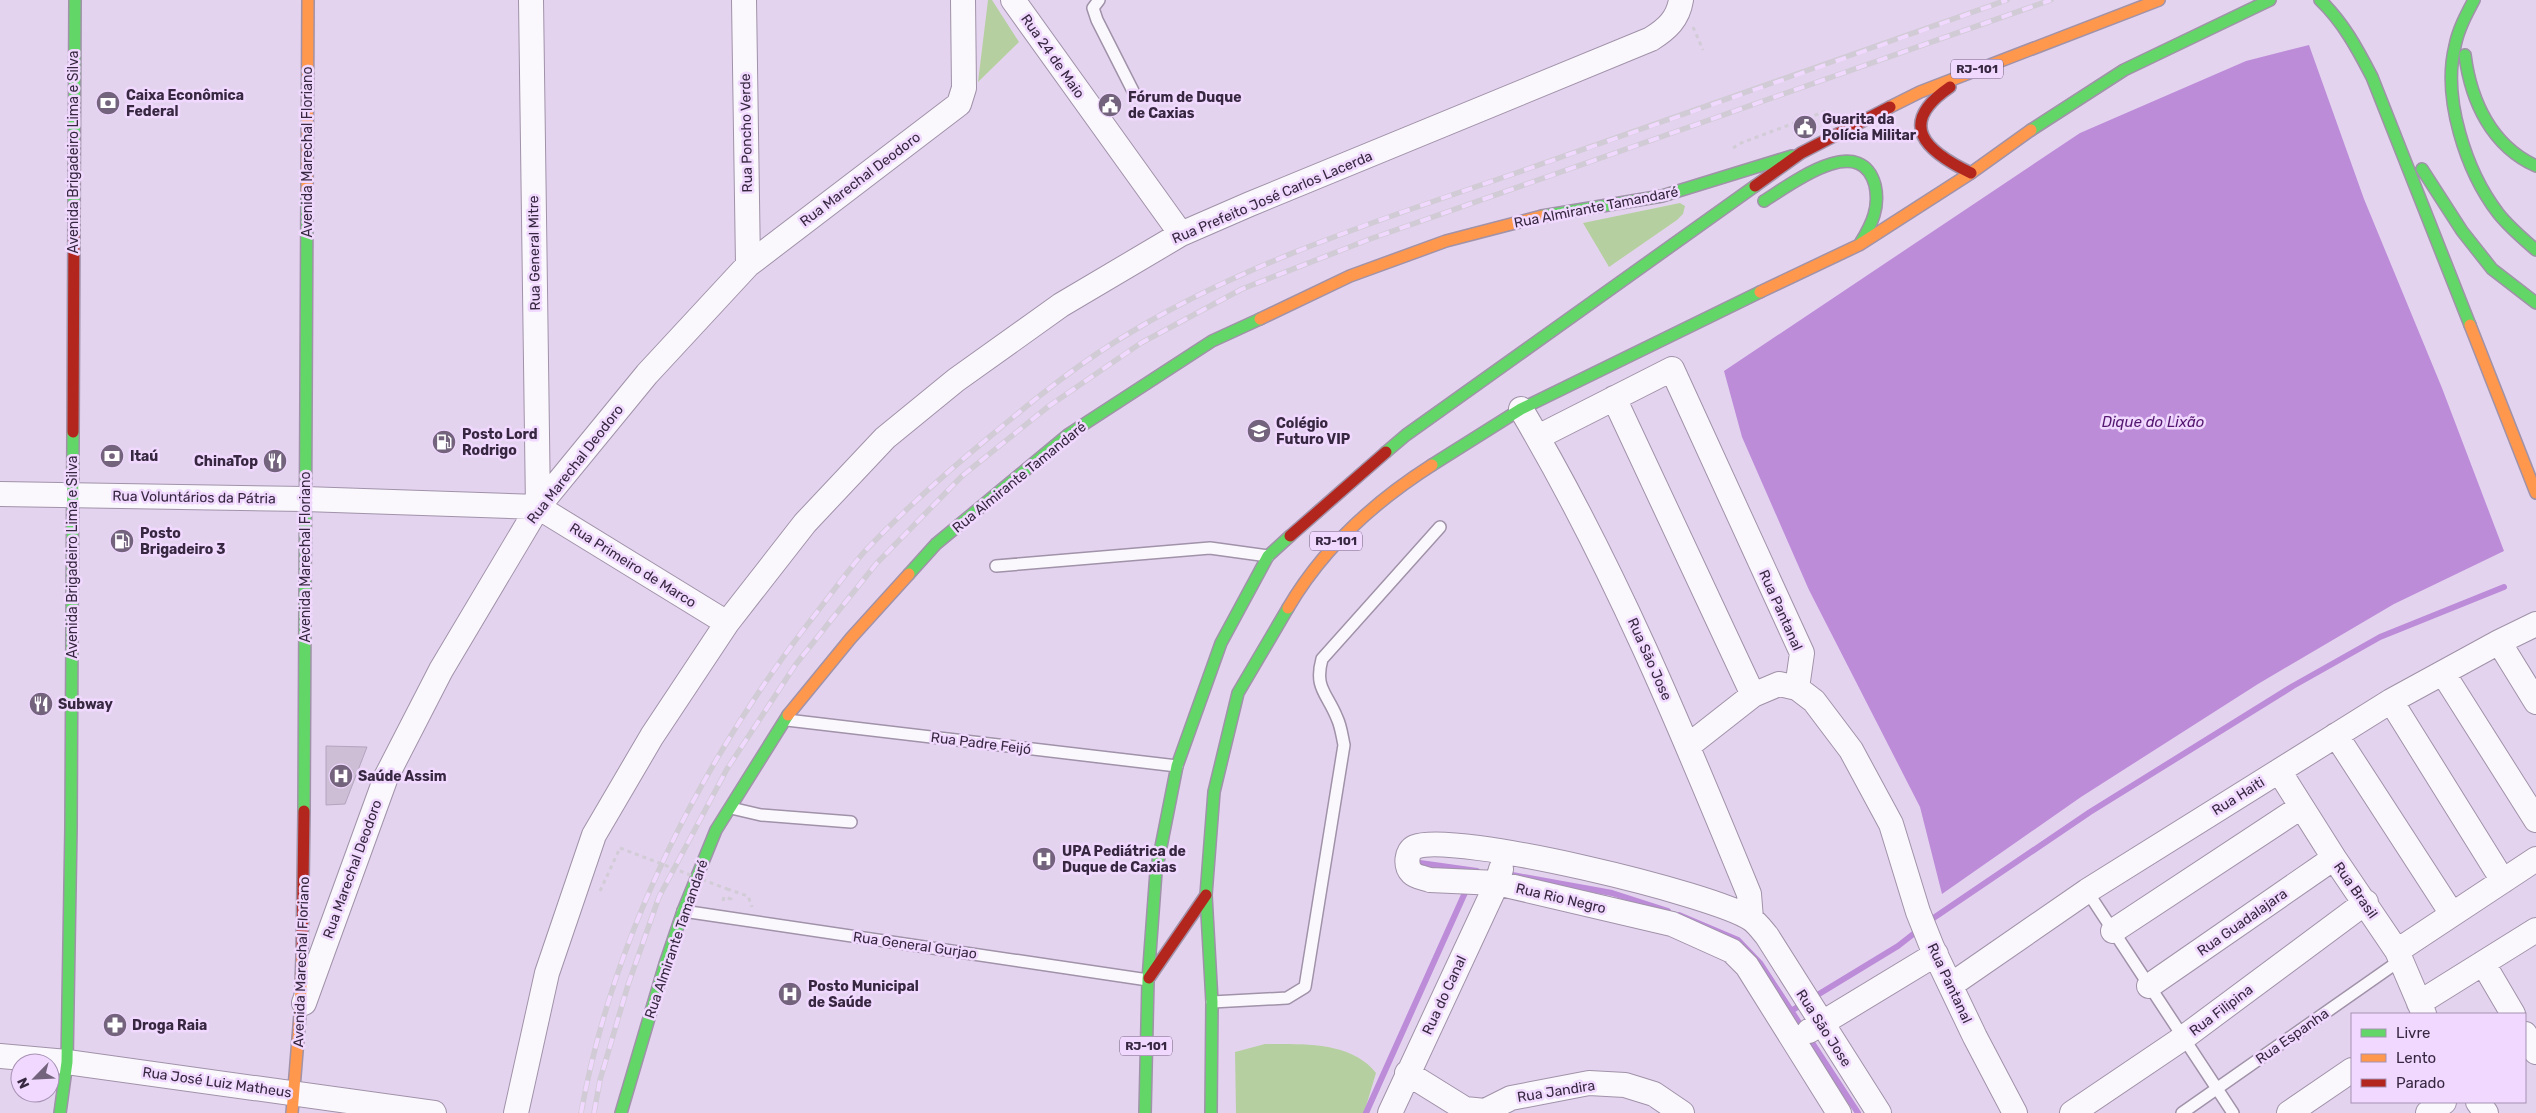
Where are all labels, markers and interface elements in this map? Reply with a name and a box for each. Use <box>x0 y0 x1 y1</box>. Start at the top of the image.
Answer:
street label: Rua 24 de Maio <box>1017 11 1088 102</box>
street label: Avenida Brigadeiro Lima e Silva <box>65 51 82 253</box>
road number: RJ-101 <box>1951 60 2003 78</box>
street label: Avenida Marechal Floriano <box>299 67 316 237</box>
street label: Rua Poncho Verde <box>737 73 756 193</box>
place label: Caixa Econômica Federal <box>126 87 244 120</box>
place label: Fórum de Duque de Caxias <box>1128 89 1241 122</box>
bank icon: Caixa Econômica Federal <box>95 90 121 116</box>
public building icon: Fórum de Duque de Caxias <box>1097 92 1123 118</box>
place label: Guarita da Polícia Militar <box>1822 111 1917 144</box>
public building icon: Guarita da Polícia Militar <box>1792 114 1818 140</box>
street label: Rua Marechal Deodoro <box>797 129 924 230</box>
street label: Rua Prefeito José Carlos Lacerda <box>1169 147 1375 248</box>
street label: Rua Almirante Tamandaré <box>1513 183 1680 232</box>
street label: Rua General Mitre <box>525 195 544 311</box>
street label: Rua Marechal Deodoro <box>524 401 627 527</box>
water label: Dique do Lixão <box>2102 413 2205 431</box>
place label: Colégio Futuro VIP <box>1276 415 1351 448</box>
street label: Rua Almirante Tamandaré <box>949 418 1090 537</box>
school or university icon: Colégio Futuro VIP <box>1246 418 1272 444</box>
place label: Posto Lord Rodrigo <box>462 426 538 459</box>
fuel station icon: Posto Lord Rodrigo <box>431 429 457 455</box>
bank icon: Itaú <box>99 443 125 469</box>
place label: Itaú <box>130 448 158 465</box>
restaurant icon: ChinaTop <box>262 448 288 474</box>
place label: ChinaTop <box>194 453 258 470</box>
street label: Avenida Brigadeiro Lima e Silva <box>64 456 81 658</box>
street label: Avenida Marechal Floriano <box>297 472 314 642</box>
street label: Rua Voluntários da Pátria <box>112 488 276 507</box>
street label: Rua Primeiro de Marco <box>566 519 699 611</box>
place label: Posto Brigadeiro 3 <box>140 525 226 558</box>
fuel station icon: Posto Brigadeiro 3 <box>109 528 135 554</box>
road number: RJ-101 <box>1310 532 1362 550</box>
street label: Rua Pantanal <box>1755 567 1806 653</box>
street label: Rua Sāo Jose <box>1624 615 1675 703</box>
restaurant icon: Subway <box>28 691 54 717</box>
place label: Subway <box>58 696 113 713</box>
street label: Rua Padre Feijó <box>930 729 1032 758</box>
hospital icon: Saúde Assim <box>328 763 354 789</box>
place label: Saúde Assim <box>358 768 447 785</box>
street label: Rua Haiti <box>2209 774 2268 819</box>
street label: Rua Marechal Deodoro <box>319 797 386 941</box>
place label: UPA Pediátrica de Duque de Caxias <box>1062 843 1186 876</box>
hospital icon: UPA Pediátrica de Duque de Caxias <box>1031 846 1057 872</box>
street label: Rua Almirante Tamandaré <box>641 857 712 1021</box>
street label: Rua Brasil <box>2330 859 2381 922</box>
street label: Avenida Marechal Floriano <box>290 876 313 1048</box>
street label: Rua Rio Negro <box>1514 880 1608 917</box>
street label: Rua Guadalajara <box>2194 885 2291 960</box>
street label: Rua General Gurjao <box>852 928 978 963</box>
street label: Rua Pantanal <box>1924 940 1976 1026</box>
street label: Rua do Canal <box>1419 953 1470 1037</box>
place label: Posto Municipal de Saúde <box>808 978 919 1011</box>
hospital icon: Posto Municipal de Saúde <box>777 981 803 1007</box>
street label: Rua Filipina <box>2186 981 2256 1040</box>
street label: Rua Sāo Jose <box>1792 987 1855 1070</box>
street label: Rua Espanha <box>2253 1005 2332 1068</box>
pharmacy icon: Droga Raia <box>102 1012 128 1038</box>
legend <box>2351 1013 2526 1103</box>
place label: Droga Raia <box>132 1017 207 1034</box>
text: Livre <box>2396 1024 2430 1042</box>
road number: RJ-101 <box>1120 1036 1172 1056</box>
text: Lento <box>2396 1049 2436 1067</box>
north arrow <box>10 1053 60 1103</box>
street label: Rua José Luiz Matheus <box>141 1064 293 1101</box>
text: Parado <box>2396 1074 2445 1092</box>
text: N <box>14 1075 33 1091</box>
street label: Rua Jandira <box>1516 1077 1596 1106</box>

